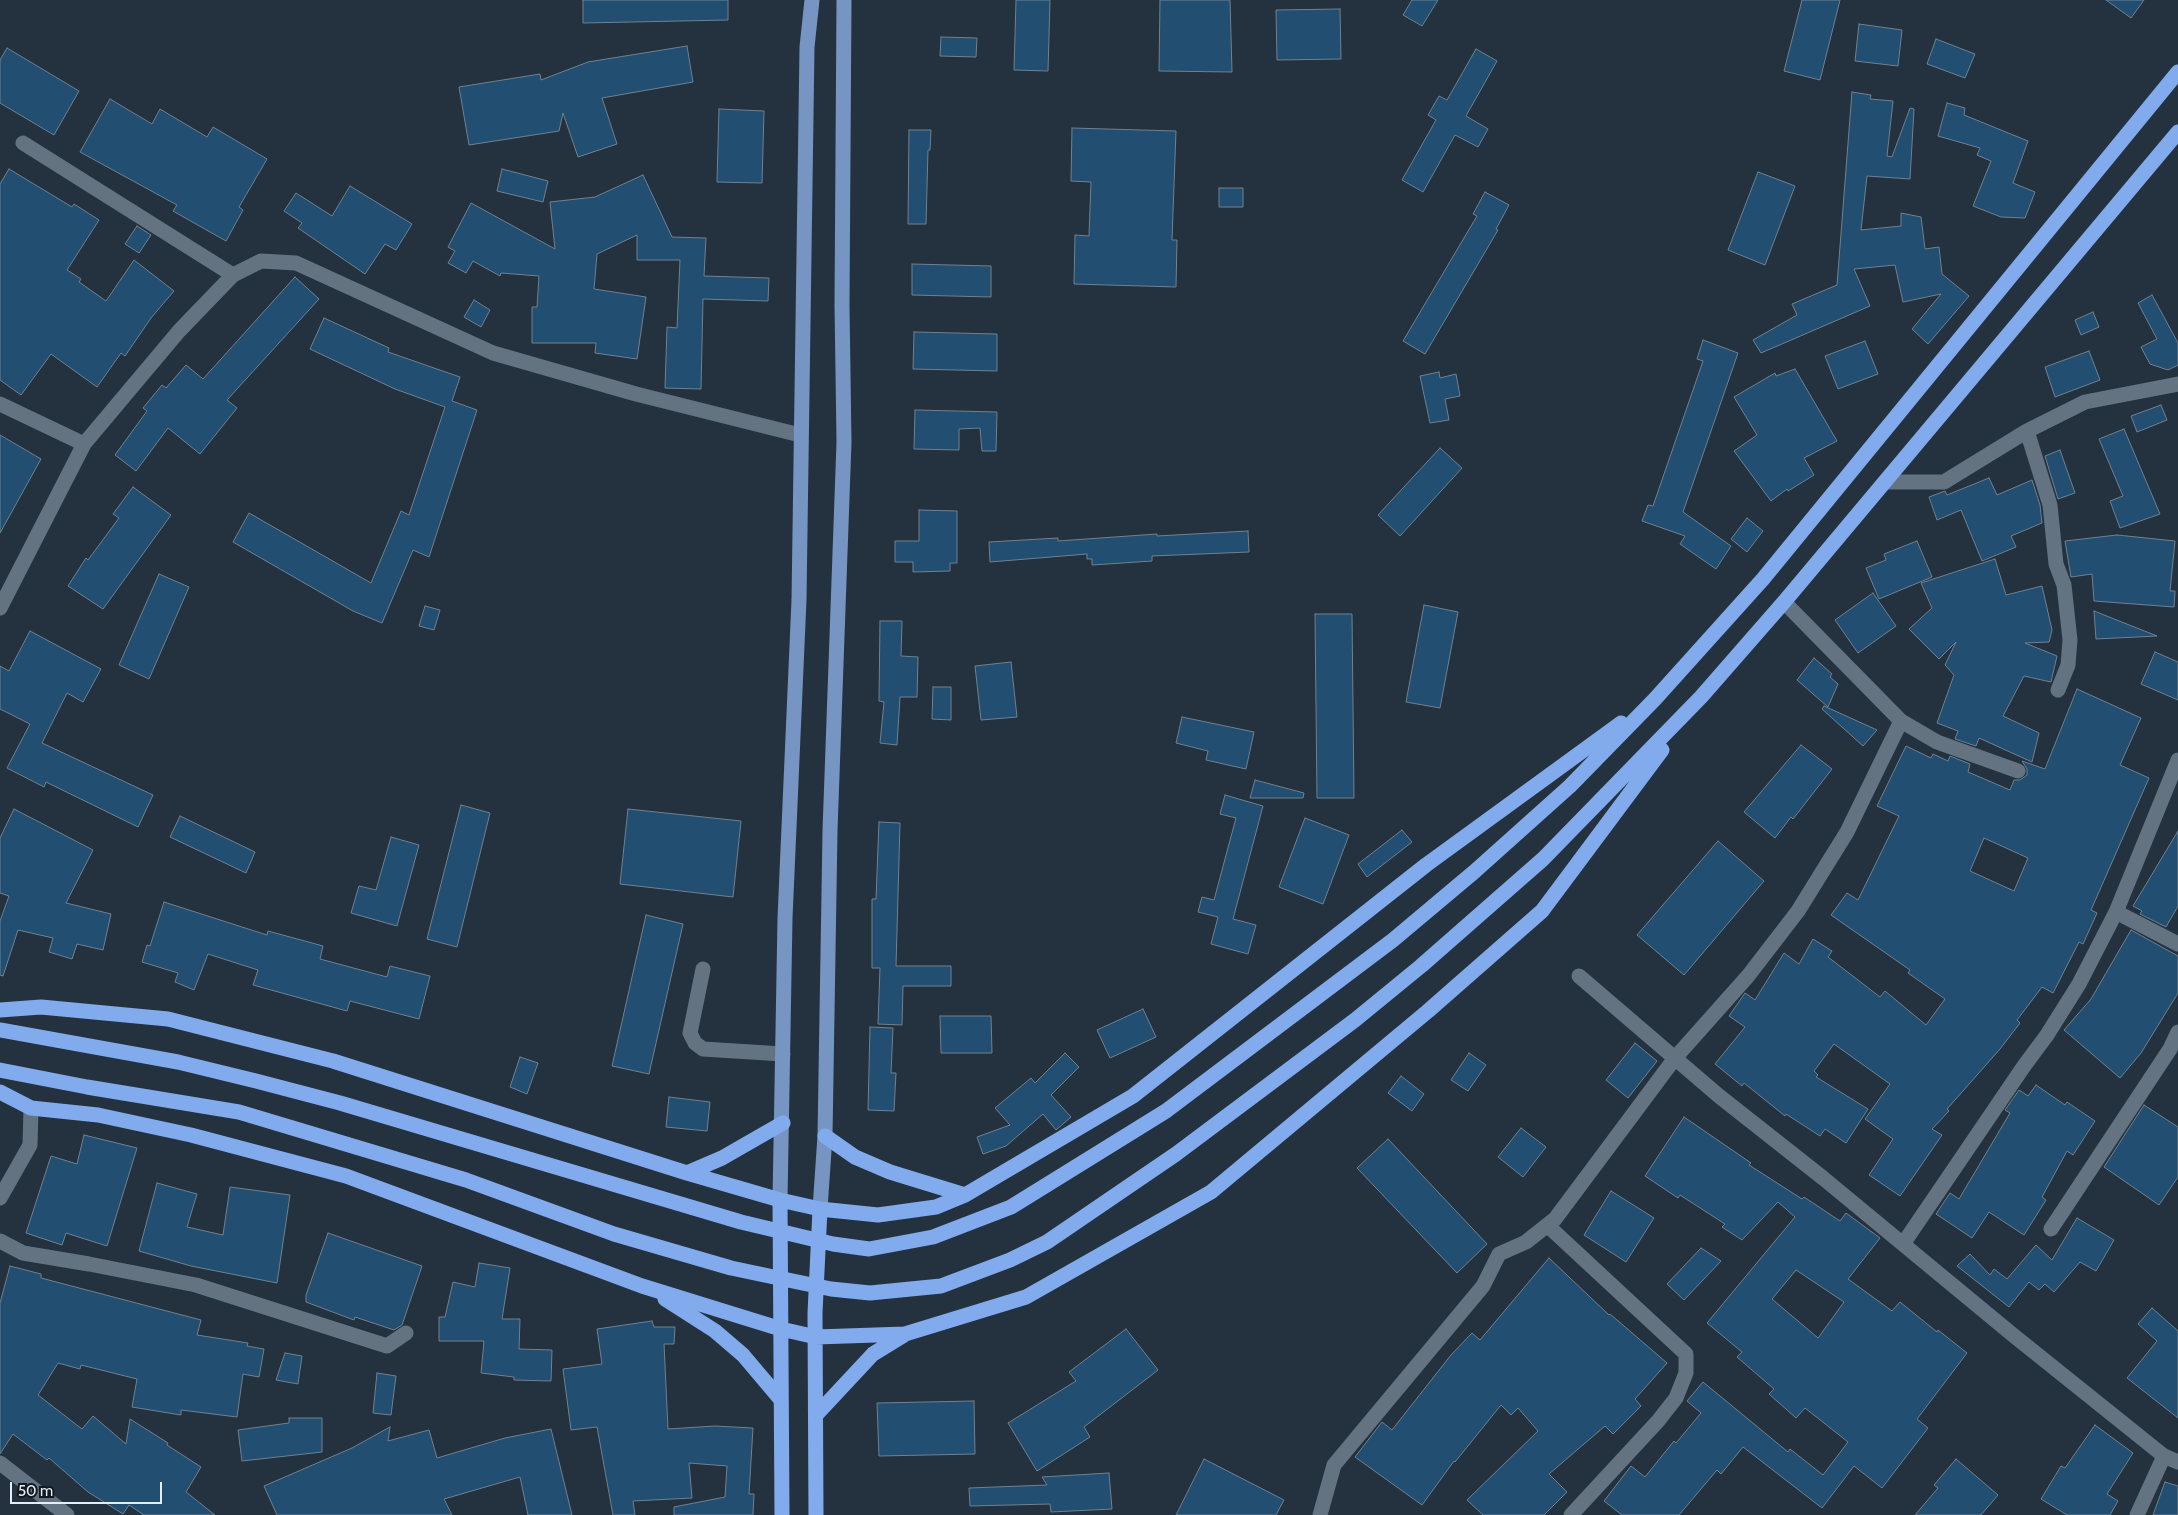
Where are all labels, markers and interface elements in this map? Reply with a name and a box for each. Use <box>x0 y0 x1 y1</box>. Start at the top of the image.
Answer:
scale bar <box>12 1472 165 1504</box>
text: 50 m <box>18 1482 53 1500</box>

